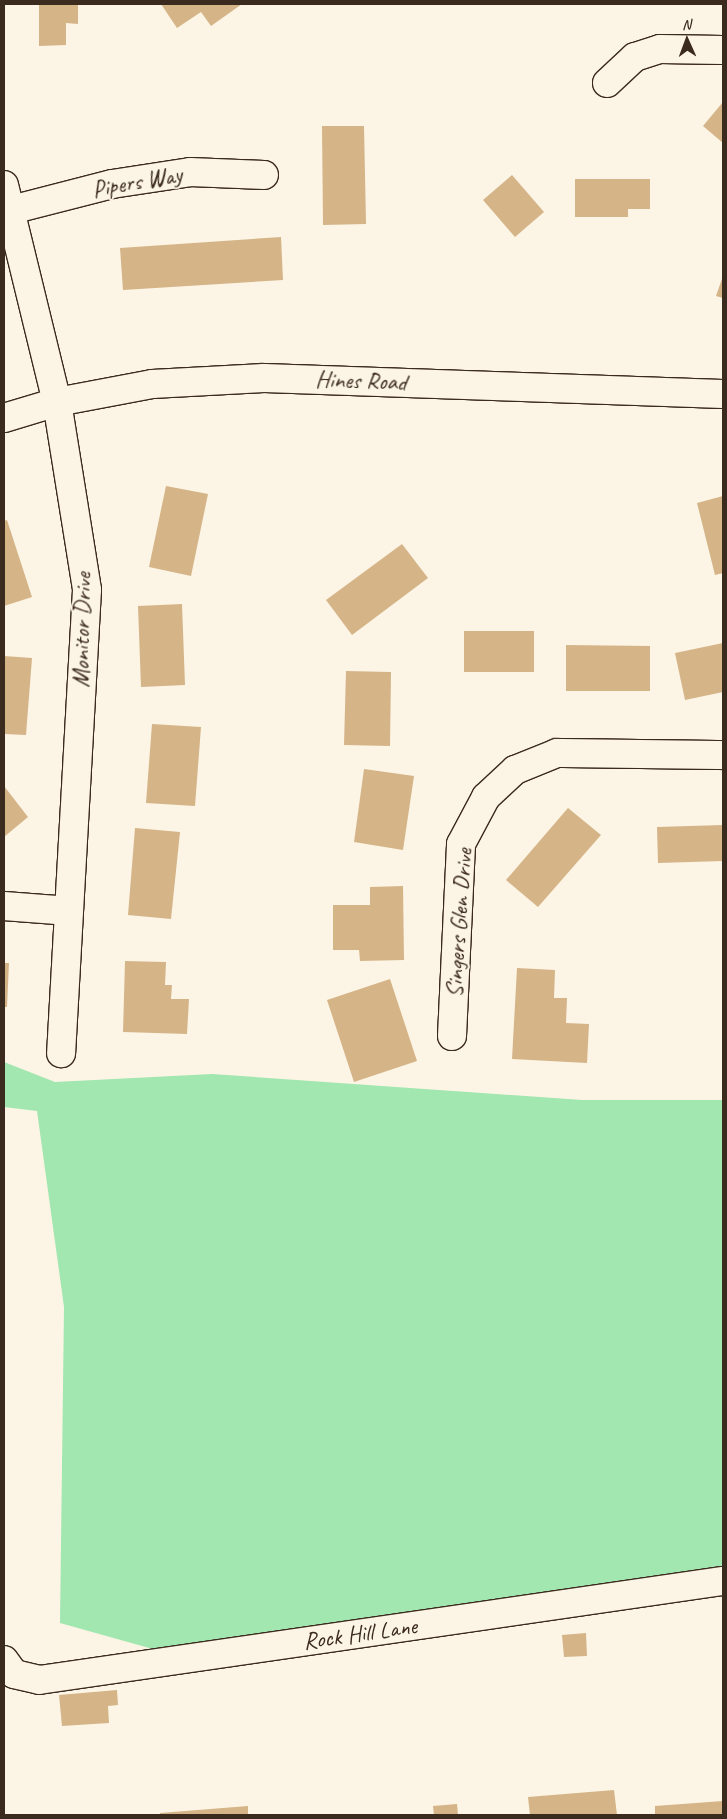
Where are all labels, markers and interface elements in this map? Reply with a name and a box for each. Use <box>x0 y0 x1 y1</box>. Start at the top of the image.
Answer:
north arrow <box>662 15 712 65</box>
text: N <box>682 16 691 33</box>
street label: Pipers Way <box>90 160 184 204</box>
street label: Hines Road <box>315 365 407 397</box>
street label: Monitor Drive <box>67 572 97 688</box>
street label: Singers Glen Drive <box>439 847 479 999</box>
street label: Rock Hill Lane <box>301 1612 419 1656</box>

